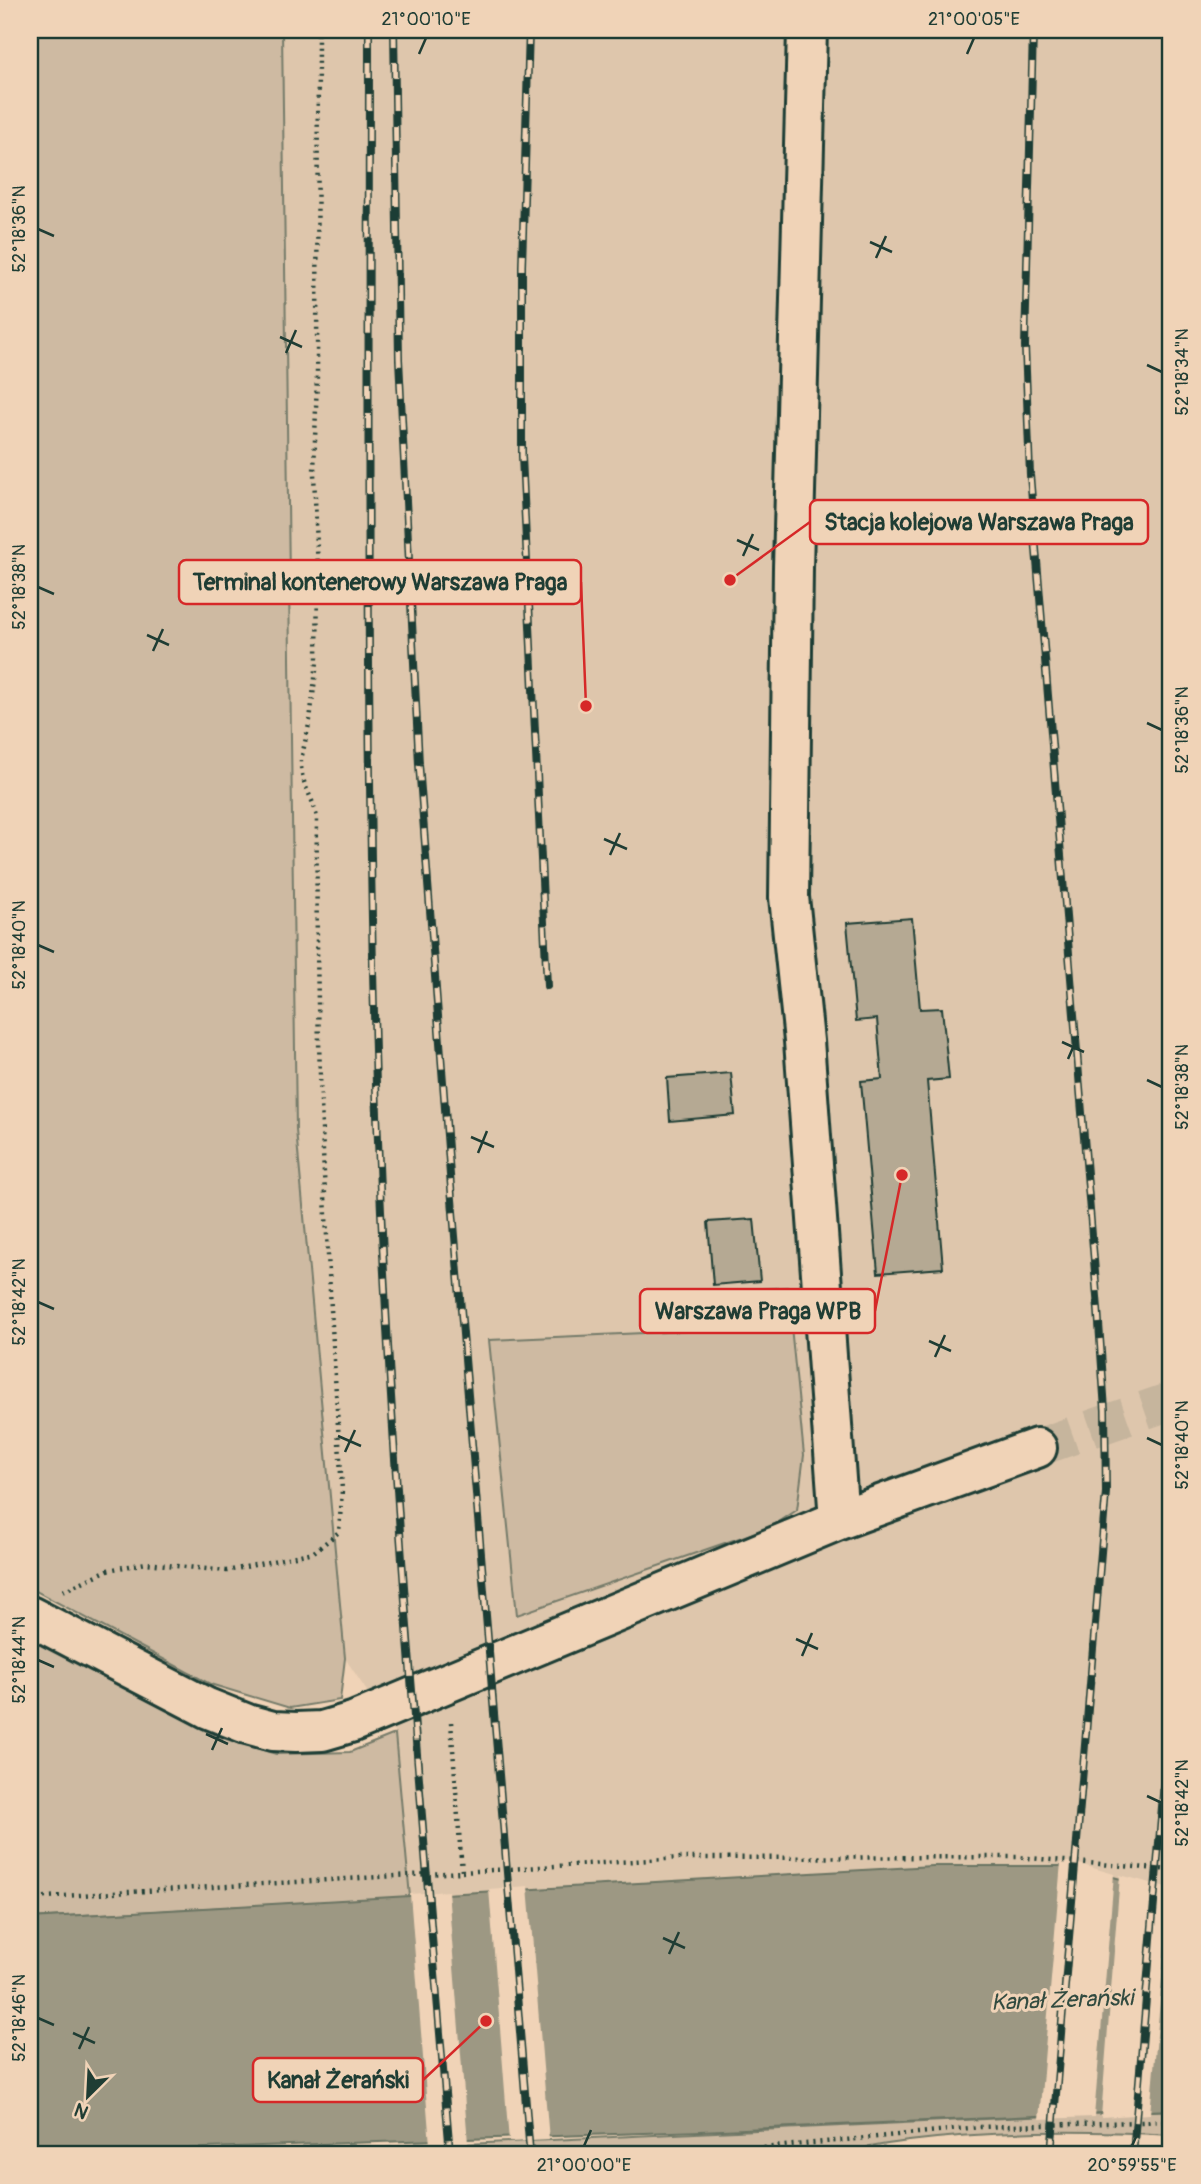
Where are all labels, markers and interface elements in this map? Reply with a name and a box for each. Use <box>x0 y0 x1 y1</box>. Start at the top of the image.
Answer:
text: 21°00'10"E <box>381 8 471 31</box>
text: 21°00'05"E <box>928 8 1020 31</box>
text: 52°18'36"N <box>8 185 31 273</box>
text: 52°18'34"N <box>1171 328 1194 416</box>
callout: Stacja kolejowa Warszawa Praga <box>810 500 1148 544</box>
text: Stacja kolejowa Warszawa Praga <box>824 508 1134 537</box>
text: 52°18'38"N <box>8 544 31 630</box>
callout: Terminal kontenerowy Warszawa Praga <box>179 560 581 604</box>
text: Terminal kontenerowy Warszawa Praga <box>192 568 568 597</box>
text: 52°18'36"N <box>1171 686 1194 774</box>
text: 52°18'40"N <box>8 900 31 990</box>
text: 52°18'38"N <box>1171 1044 1194 1130</box>
text: 52°18'42"N <box>8 1258 31 1346</box>
callout: Warszawa Praga WPB <box>640 1289 875 1333</box>
text: Warszawa Praga WPB <box>655 1297 861 1326</box>
text: 52°18'40"N <box>1171 1400 1194 1490</box>
text: 52°18'44"N <box>8 1616 31 1704</box>
text: 52°18'42"N <box>1171 1759 1194 1847</box>
text: 52°18'46"N <box>8 1974 31 2062</box>
water label: Kanał Żerański <box>990 1983 1137 2017</box>
callout: Kanał Żerański <box>253 2058 423 2102</box>
north arrow <box>52 2062 122 2132</box>
text: Kanał Żerański <box>267 2066 409 2095</box>
text: N <box>71 2097 92 2124</box>
text: 21°00'00"E <box>537 2154 631 2177</box>
text: 20°59'55"E <box>1087 2154 1177 2177</box>

